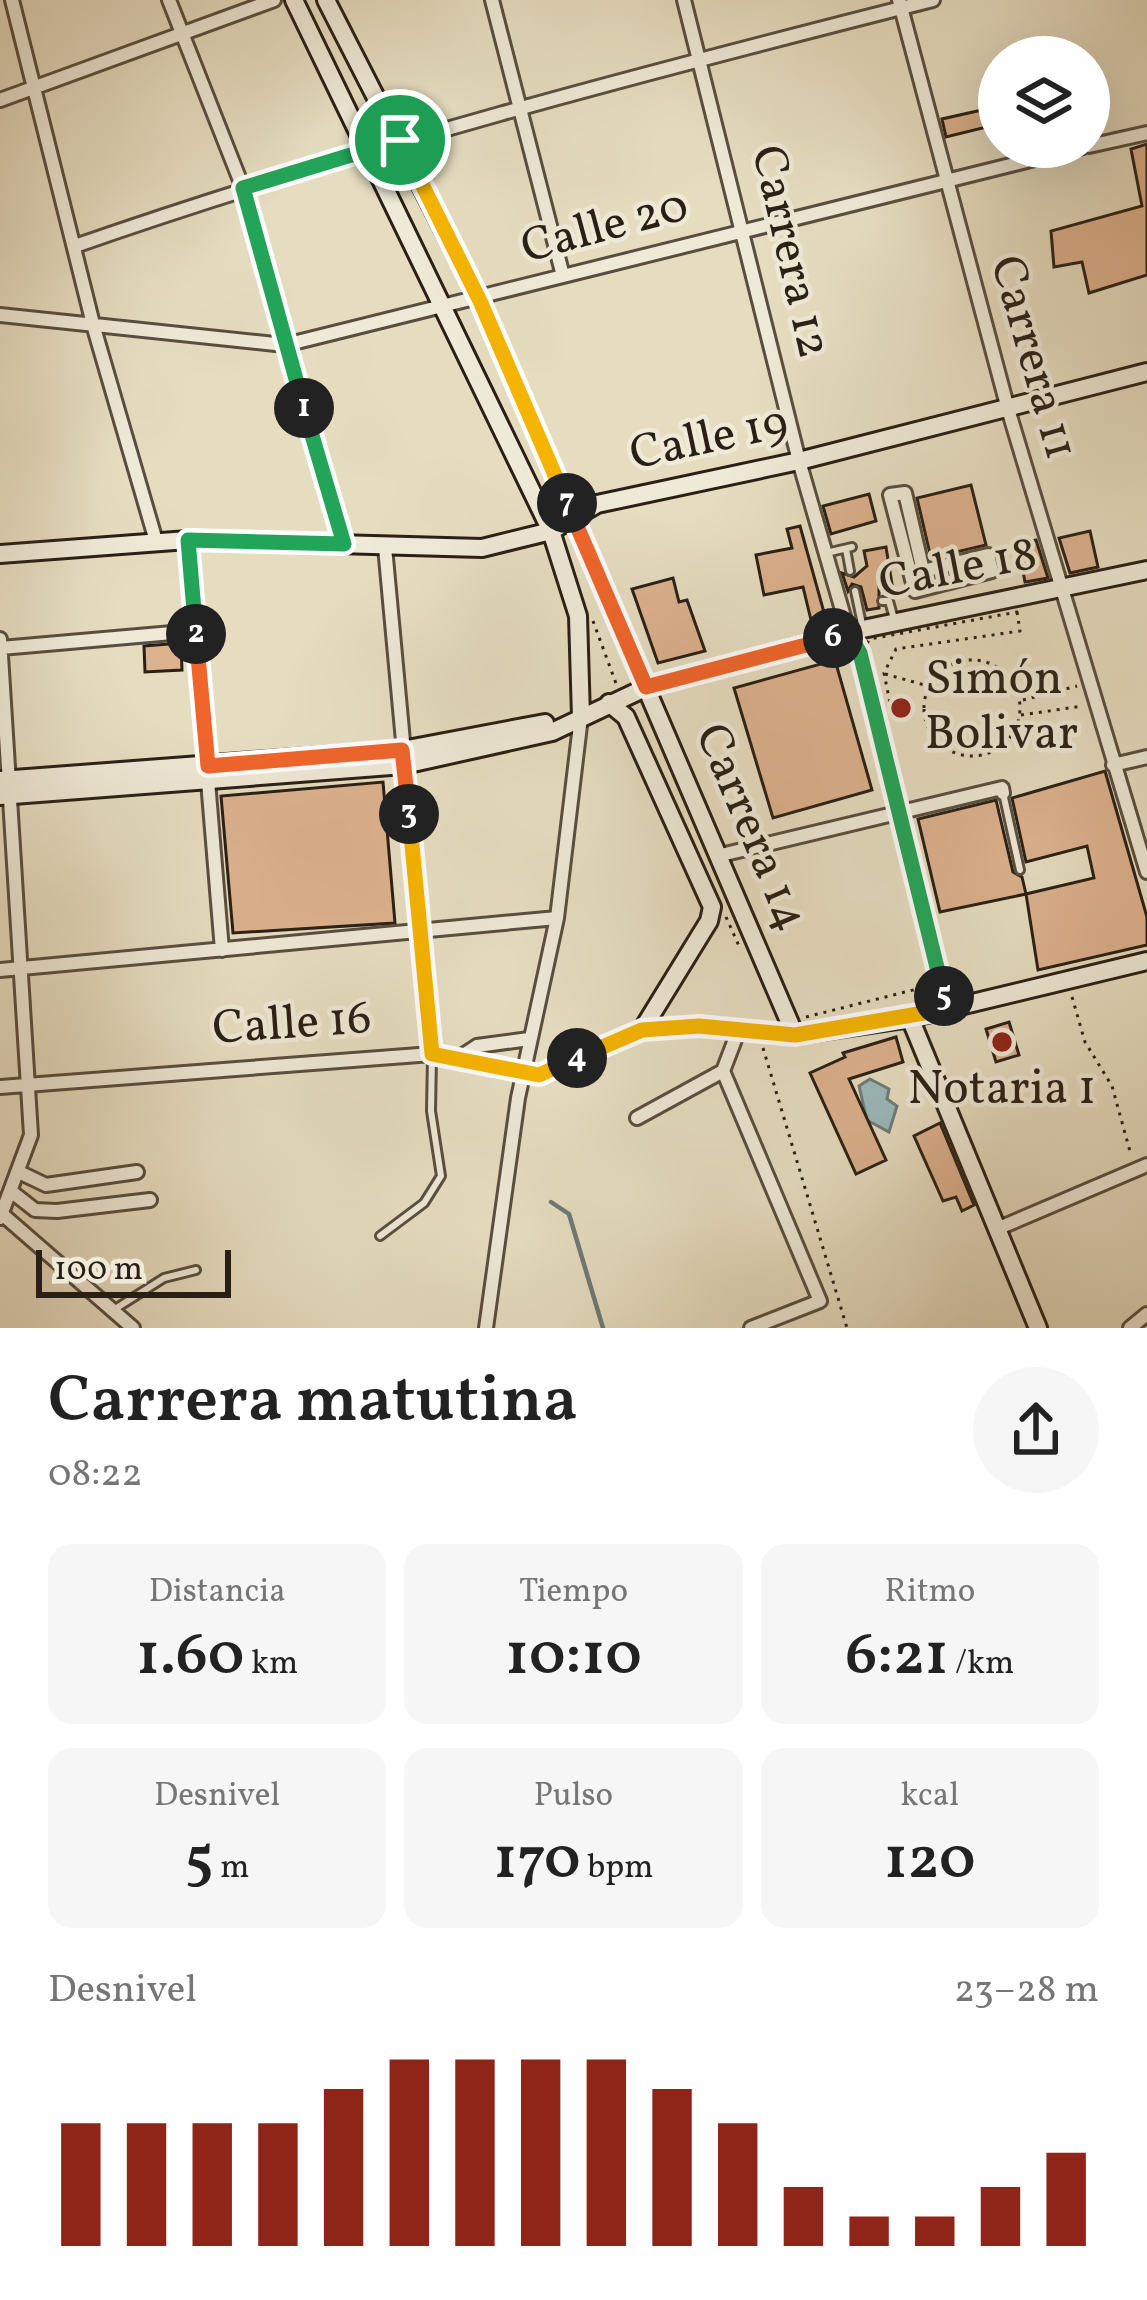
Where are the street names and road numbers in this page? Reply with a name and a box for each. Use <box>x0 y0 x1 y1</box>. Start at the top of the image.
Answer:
street label: Carrera 12 <box>732 139 846 365</box>
street label: Calle 20 <box>514 174 696 282</box>
street label: Carrera 11 <box>971 248 1093 468</box>
street label: Calle 19 <box>624 391 794 489</box>
street label: Calle 18 <box>873 522 1043 618</box>
street label: Carrera 14 <box>676 714 824 942</box>
street label: Calle 16 <box>210 986 374 1064</box>

